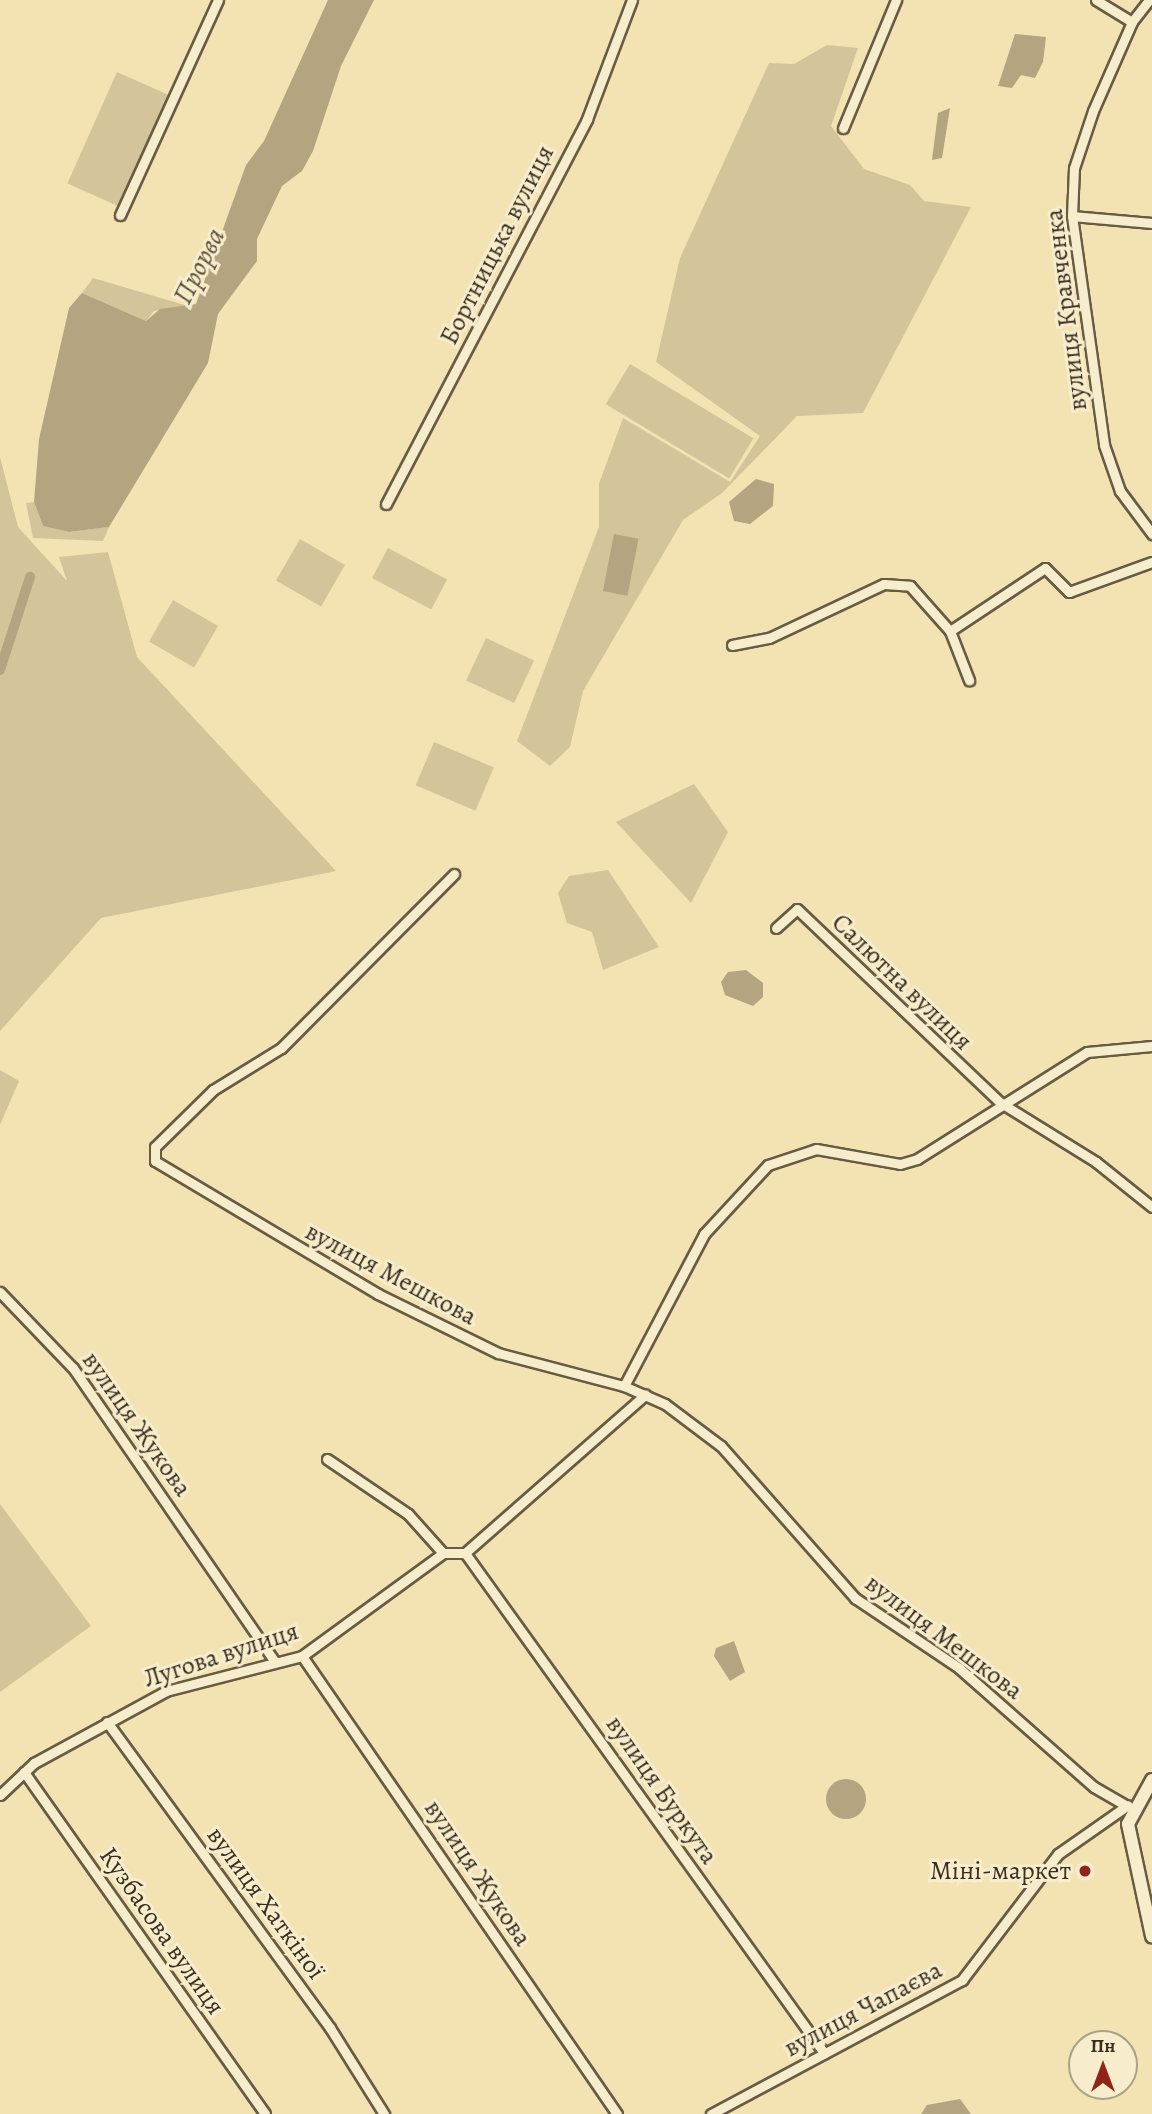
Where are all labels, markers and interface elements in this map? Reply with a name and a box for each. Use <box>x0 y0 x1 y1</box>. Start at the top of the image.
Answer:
street label: Бортницька вулиця <box>433 140 561 350</box>
street label: вулиця Кравченка <box>1038 207 1094 413</box>
water label: Прорва <box>166 222 232 310</box>
street label: Салютна вулиця <box>825 907 979 1057</box>
street label: вулиця Мешкова <box>300 1216 482 1332</box>
street label: вулиця Жукова <box>76 1346 198 1502</box>
street label: вулиця Мешкова <box>859 1568 1029 1706</box>
street label: Лугова вулиця <box>140 1615 302 1695</box>
street label: вулиця Буркута <box>599 1710 725 1870</box>
street label: вулиця Жукова <box>418 1794 538 1952</box>
street label: вулиця Хаткіної <box>200 1821 332 1985</box>
street label: Кузбасова вулиця <box>93 1841 231 2021</box>
place label: Міні-маркет <box>930 1855 1071 1887</box>
marker: Міні-маркет <box>1077 1863 1093 1879</box>
street label: вулиця Чапаєва <box>779 1954 947 2064</box>
north arrow <box>1068 2030 1138 2100</box>
text: Пн <box>1091 2033 1115 2059</box>

